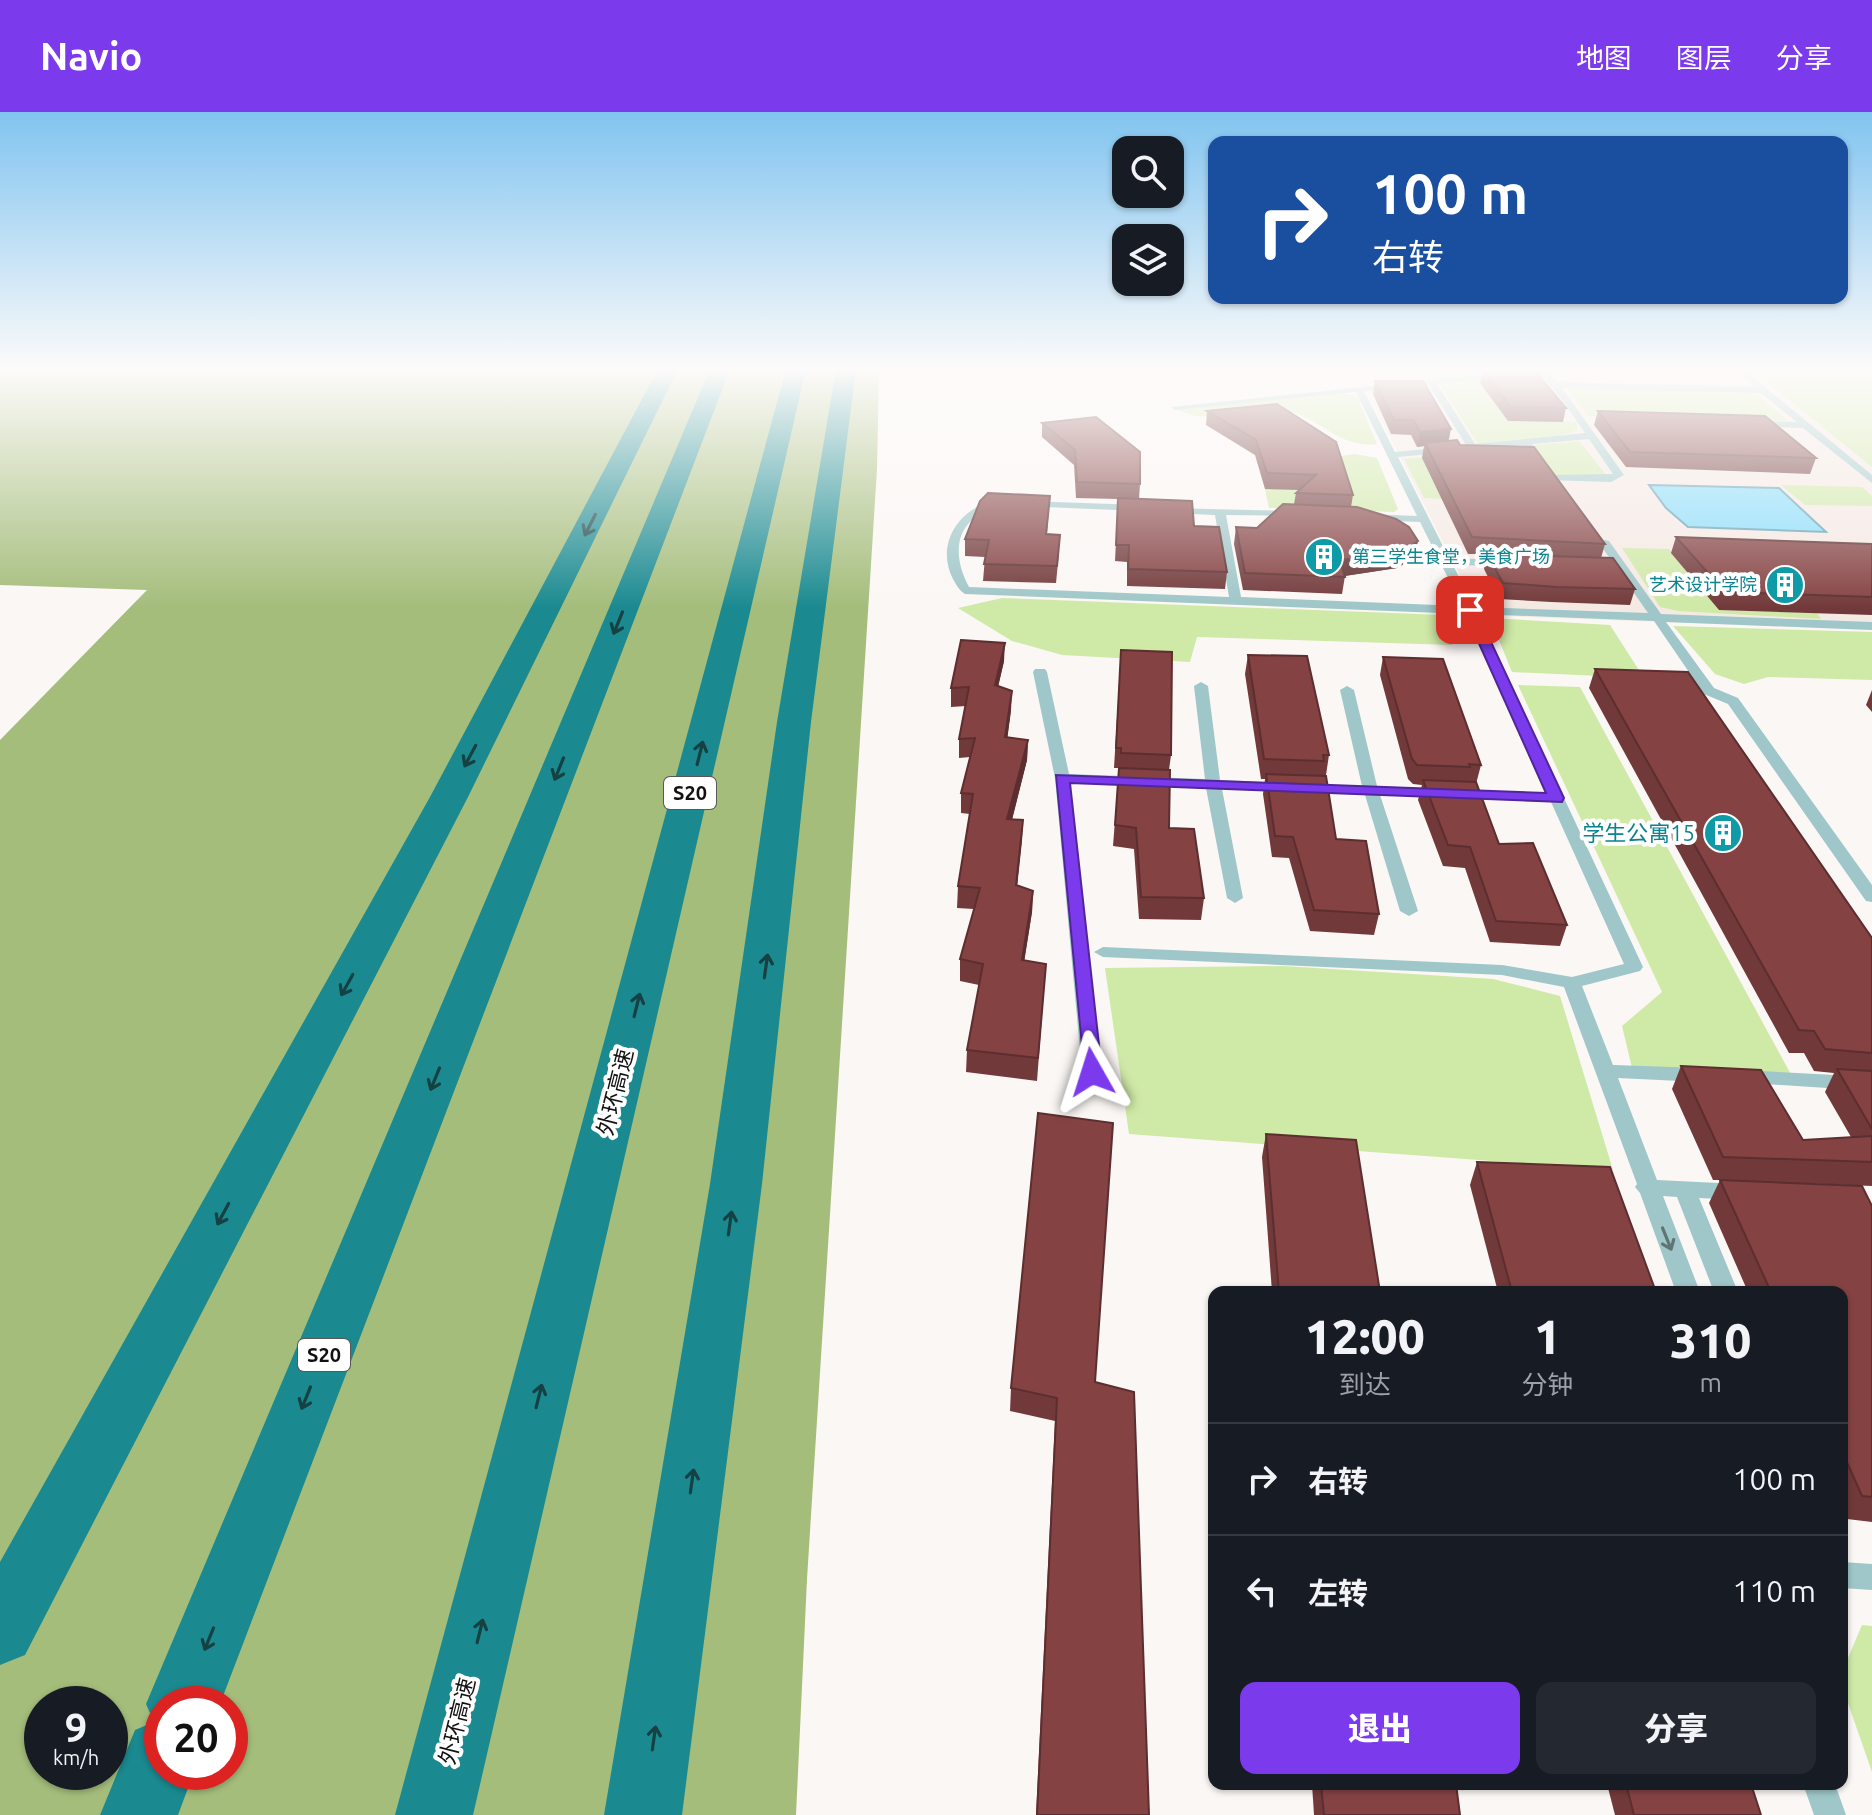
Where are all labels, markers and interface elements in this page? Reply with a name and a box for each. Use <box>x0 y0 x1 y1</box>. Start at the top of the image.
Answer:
text: Navio <box>40 35 142 77</box>
text: 地图 <box>1576 42 1632 73</box>
text: 图层 <box>1676 42 1732 73</box>
text: 分享 <box>1776 42 1832 73</box>
map controls <box>1112 136 1184 296</box>
button: search <box>1112 136 1184 208</box>
text: 100 m <box>1372 162 1528 225</box>
icon: right <box>1240 168 1344 272</box>
button: layers <box>1112 224 1184 296</box>
text: 右转 <box>1372 236 1444 277</box>
one-way arrow <box>581 513 597 537</box>
building icon: 第三学生食堂，美食广场 <box>1303 536 1345 578</box>
place label: 第三学生食堂，美食广场 <box>1352 546 1550 566</box>
building icon: 艺术设计学院 <box>1764 564 1806 606</box>
place label: 艺术设计学院 <box>1649 574 1757 594</box>
pin <box>1436 576 1504 644</box>
icon: arrive <box>1448 588 1492 632</box>
one-way arrow <box>610 610 624 635</box>
one-way arrow <box>694 740 709 766</box>
one-way arrow <box>462 744 478 768</box>
one-way arrow <box>551 756 566 781</box>
road number: S20 <box>664 777 716 809</box>
building icon: 学生公寓15 <box>1702 812 1744 854</box>
place label: 学生公寓15 <box>1582 820 1695 845</box>
one-way arrow <box>758 953 773 980</box>
one-way arrow <box>339 973 355 996</box>
one-way arrow <box>630 992 645 1018</box>
position arrow <box>1050 1030 1134 1114</box>
street label: 外环高速 <box>592 1046 637 1138</box>
one-way arrow <box>427 1066 441 1091</box>
one-way arrow <box>215 1201 230 1225</box>
one-way arrow <box>723 1211 738 1237</box>
one-way arrow <box>1661 1226 1675 1251</box>
text: 12:00 <box>1305 1309 1425 1363</box>
text: 1 <box>1534 1309 1561 1363</box>
text: 310 <box>1670 1313 1751 1367</box>
road number: S20 <box>298 1339 350 1371</box>
text: m <box>1699 1368 1722 1397</box>
text: 到达 <box>1339 1370 1391 1399</box>
text: 分钟 <box>1521 1370 1573 1399</box>
one-way arrow <box>533 1384 548 1409</box>
one-way arrow <box>298 1385 313 1410</box>
icon: right <box>1240 1457 1284 1501</box>
text: 100 m <box>1732 1462 1816 1496</box>
text: 右转 <box>1308 1464 1368 1498</box>
one-way arrow <box>685 1468 700 1494</box>
icon: left <box>1240 1569 1284 1613</box>
text: 110 m <box>1732 1574 1816 1608</box>
text: 左转 <box>1308 1576 1368 1610</box>
one-way arrow <box>474 1618 489 1644</box>
one-way arrow <box>201 1626 216 1651</box>
street label: 外环高速 <box>434 1675 479 1767</box>
button: 退出 <box>1240 1682 1520 1774</box>
button: 分享 <box>1536 1682 1816 1774</box>
speed limit sign: 20 <box>144 1686 248 1790</box>
text: 9 <box>65 1705 87 1750</box>
one-way arrow <box>647 1726 662 1751</box>
text: km/h <box>53 1746 99 1769</box>

